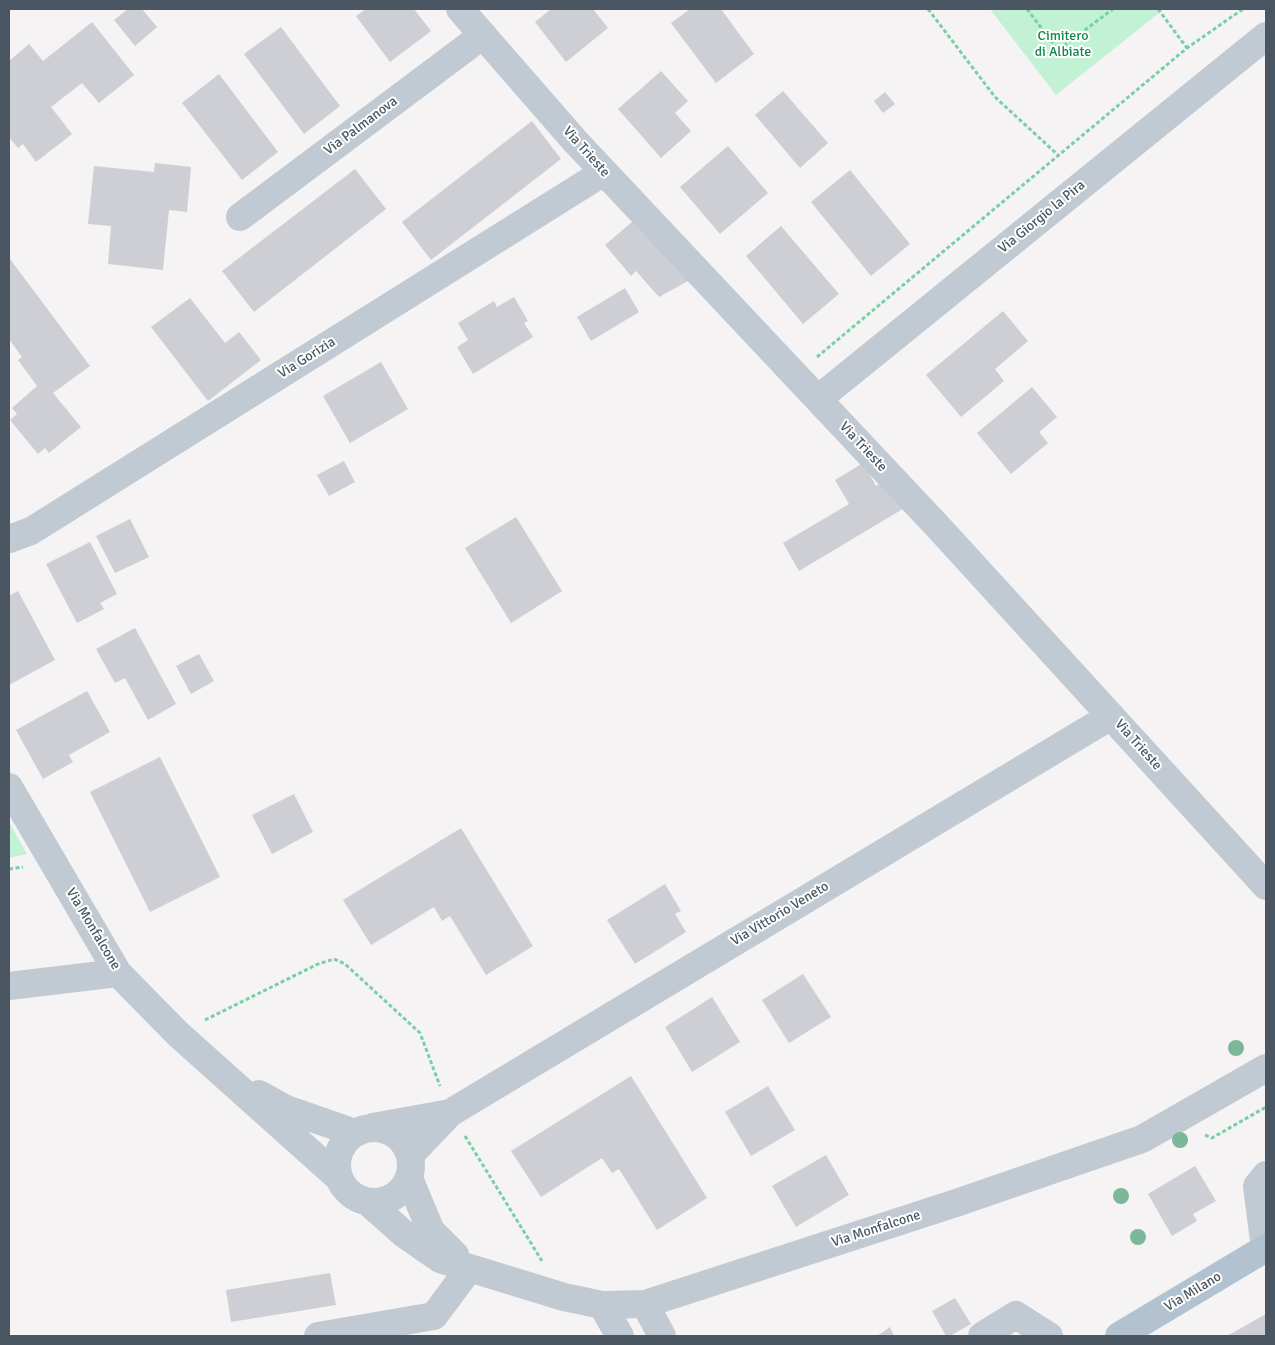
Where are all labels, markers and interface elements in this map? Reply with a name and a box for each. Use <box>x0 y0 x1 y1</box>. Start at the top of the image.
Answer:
park label: Cimitero di Albiate <box>1035 28 1091 60</box>
street label: Via Palmanova <box>321 93 401 159</box>
street label: Via Trieste <box>559 123 613 181</box>
street label: Via Giorgio la Pira <box>995 177 1089 257</box>
street label: Via Gorizia <box>275 334 339 382</box>
street label: Via Trieste <box>836 418 890 476</box>
street label: Via Trieste <box>1111 716 1165 774</box>
street label: Via Vittorio Veneto <box>728 878 832 950</box>
street label: Via Monfalcone <box>62 885 124 973</box>
street label: Via Monfalcone <box>829 1207 923 1251</box>
street label: Via Milano <box>1162 1269 1224 1315</box>

